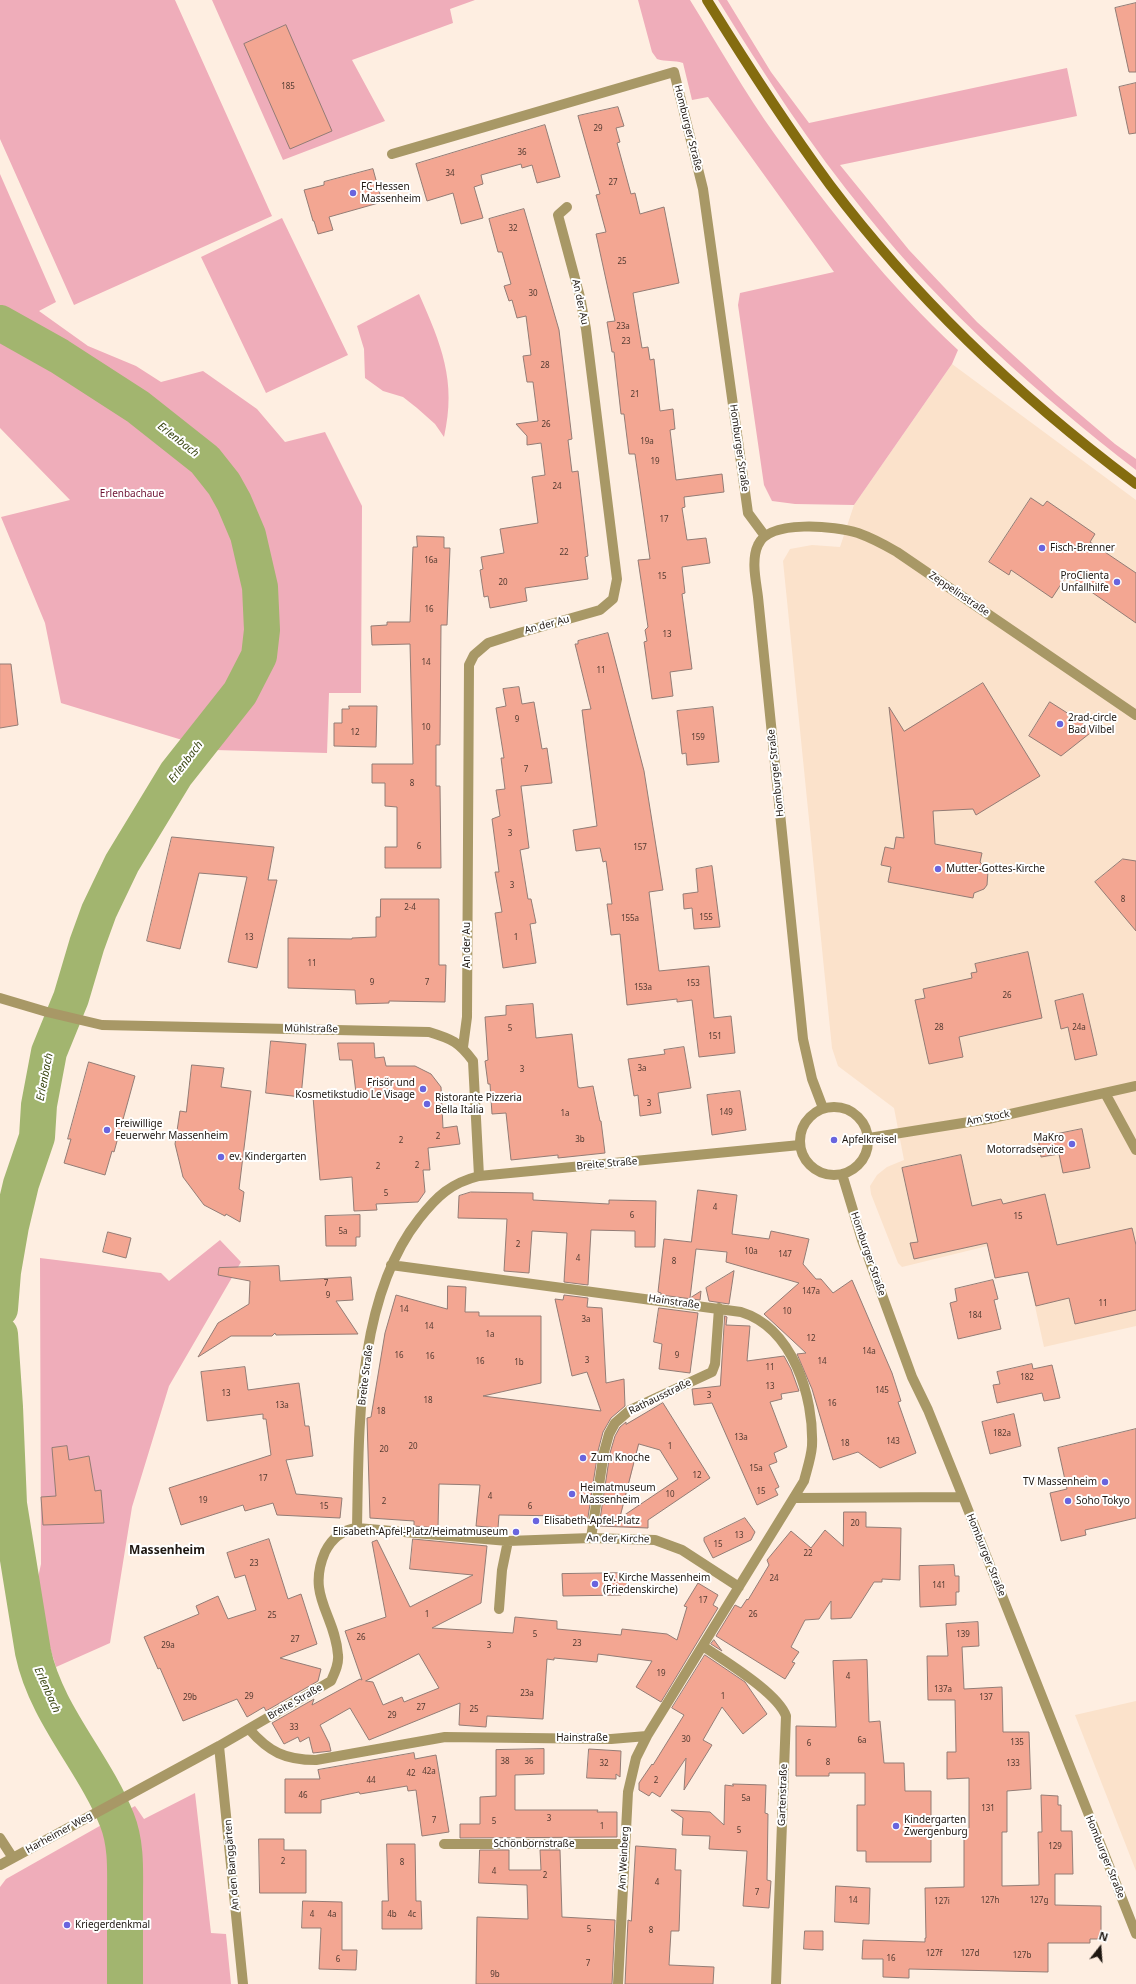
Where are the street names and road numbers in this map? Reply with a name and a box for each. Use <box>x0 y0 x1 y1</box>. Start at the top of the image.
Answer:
street label: Homburger Straße <box>671 84 705 172</box>
street label: An der Au <box>569 278 591 326</box>
street label: Homburger Straße <box>727 403 751 493</box>
street label: Zeppelinstraße <box>926 569 992 619</box>
street label: An der Au <box>523 613 571 637</box>
street label: Homburger Straße <box>765 728 787 818</box>
street label: An der Au <box>461 922 473 968</box>
street label: Mühlstraße <box>284 1023 338 1035</box>
street label: Am Stock <box>965 1108 1011 1128</box>
street label: Breite Straße <box>576 1155 638 1173</box>
street label: Homburger Straße <box>848 1210 888 1298</box>
street label: Hainstraße <box>648 1292 700 1312</box>
street label: Breite Straße <box>356 1344 376 1406</box>
street label: Rathausstraße <box>627 1377 693 1417</box>
street label: Homburger Straße <box>964 1512 1008 1598</box>
street label: An der Kirche <box>586 1532 650 1546</box>
street label: Breite Straße <box>266 1682 324 1722</box>
street label: Hainstraße <box>556 1732 608 1744</box>
street label: Gartenstraße <box>776 1764 790 1826</box>
street label: Harheimer Weg <box>24 1810 94 1856</box>
street label: Homburger Straße <box>1083 1814 1127 1900</box>
street label: An den Banggärten <box>222 1819 242 1911</box>
street label: Am Weinberg <box>616 1826 632 1890</box>
street label: Schönbornstraße <box>493 1838 575 1850</box>

